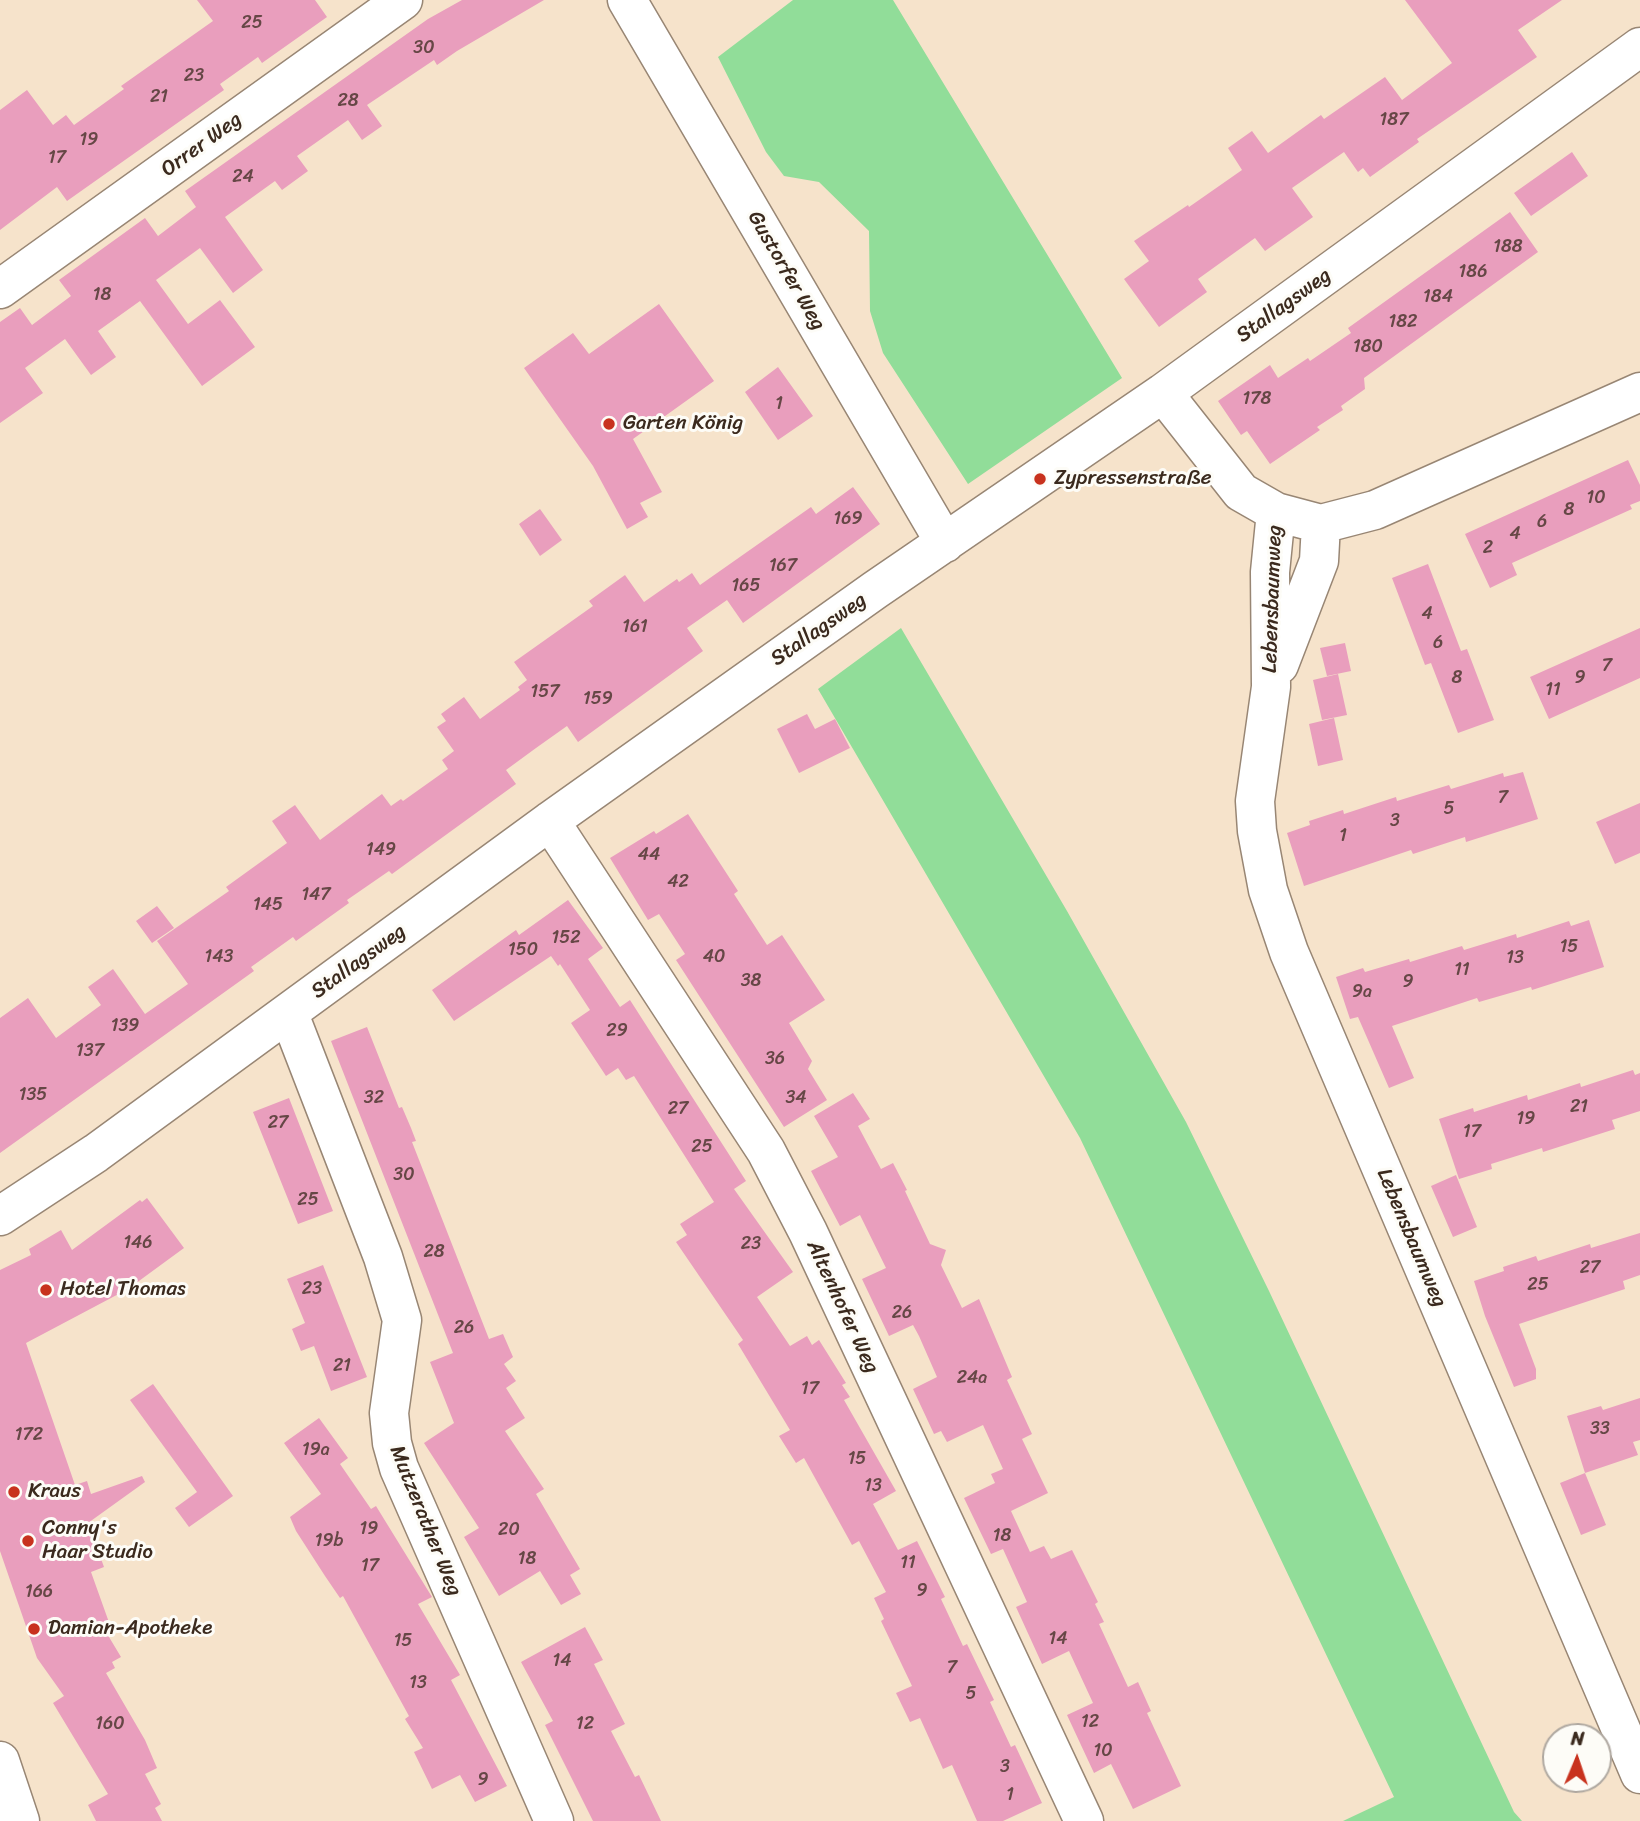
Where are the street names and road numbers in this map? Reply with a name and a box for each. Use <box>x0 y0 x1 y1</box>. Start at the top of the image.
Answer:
street label: Orrer Weg <box>157 107 247 183</box>
street label: Gustorfer Weg <box>742 207 830 335</box>
street label: Stallagsweg <box>1232 263 1336 349</box>
street label: Lebensbaumweg <box>1258 525 1288 673</box>
street label: Stallagsweg <box>766 588 872 672</box>
street label: Stallagsweg <box>307 919 411 1005</box>
street label: Lebensbaumweg <box>1370 1165 1452 1311</box>
street label: Altenhofer Weg <box>800 1237 884 1377</box>
street label: Mutzerather Weg <box>383 1442 467 1600</box>

